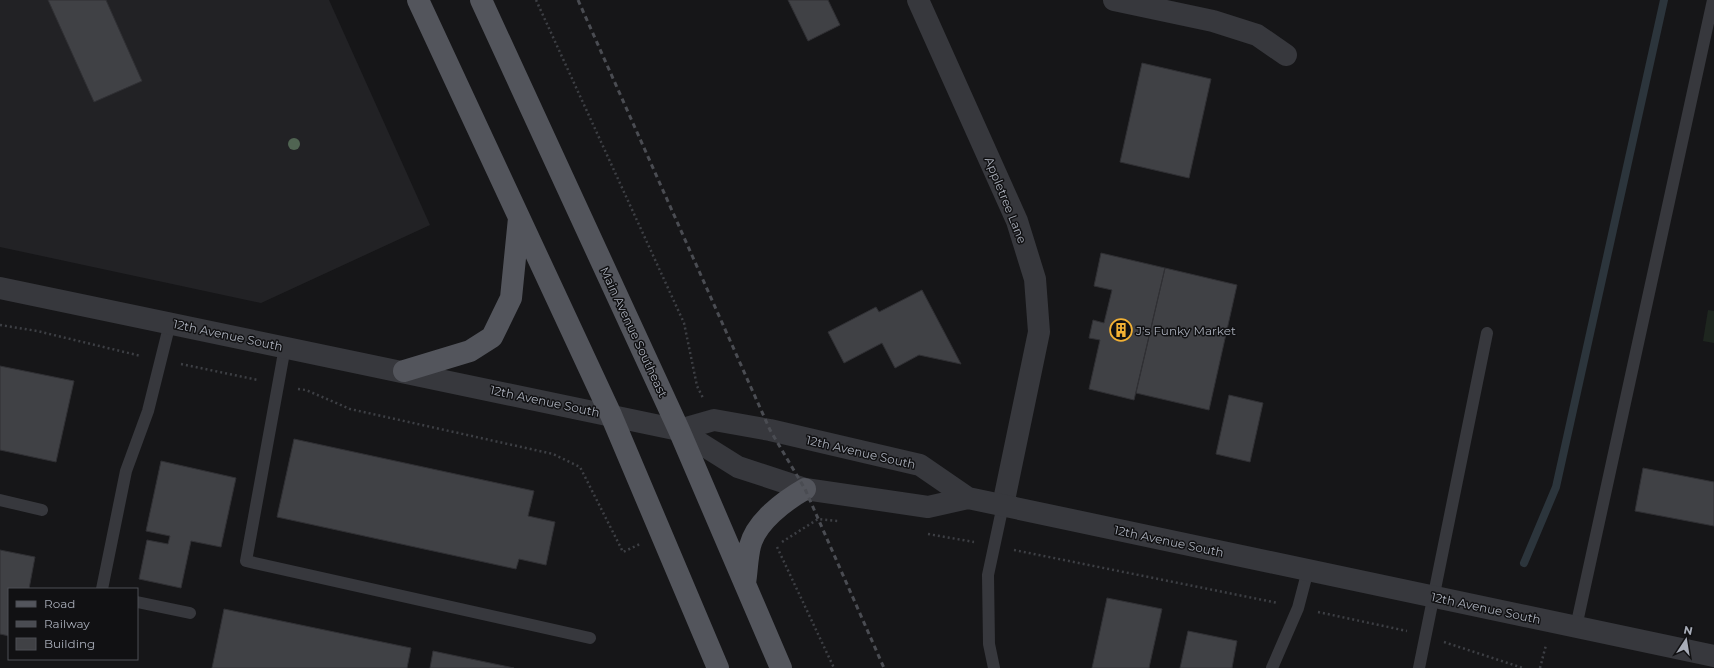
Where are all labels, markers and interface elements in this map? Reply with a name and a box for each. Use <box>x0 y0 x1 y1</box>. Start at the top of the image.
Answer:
street label: Appletree Lane <box>982 155 1030 245</box>
street label: Main Avenue Southeast <box>597 264 671 400</box>
street label: 12th Avenue South <box>172 316 284 354</box>
building icon: J's Funky Market <box>1108 317 1134 343</box>
place label: J's Funky Market <box>1135 323 1236 338</box>
street label: 12th Avenue South <box>489 382 601 420</box>
street label: 12th Avenue South <box>805 432 917 472</box>
street label: 12th Avenue South <box>1113 522 1225 560</box>
legend <box>8 588 138 660</box>
street label: 12th Avenue South <box>1430 589 1542 627</box>
text: Road <box>44 596 75 611</box>
text: Railway <box>44 616 90 631</box>
north arrow <box>1666 620 1706 660</box>
text: N <box>1682 622 1694 638</box>
text: Building <box>44 636 95 651</box>

